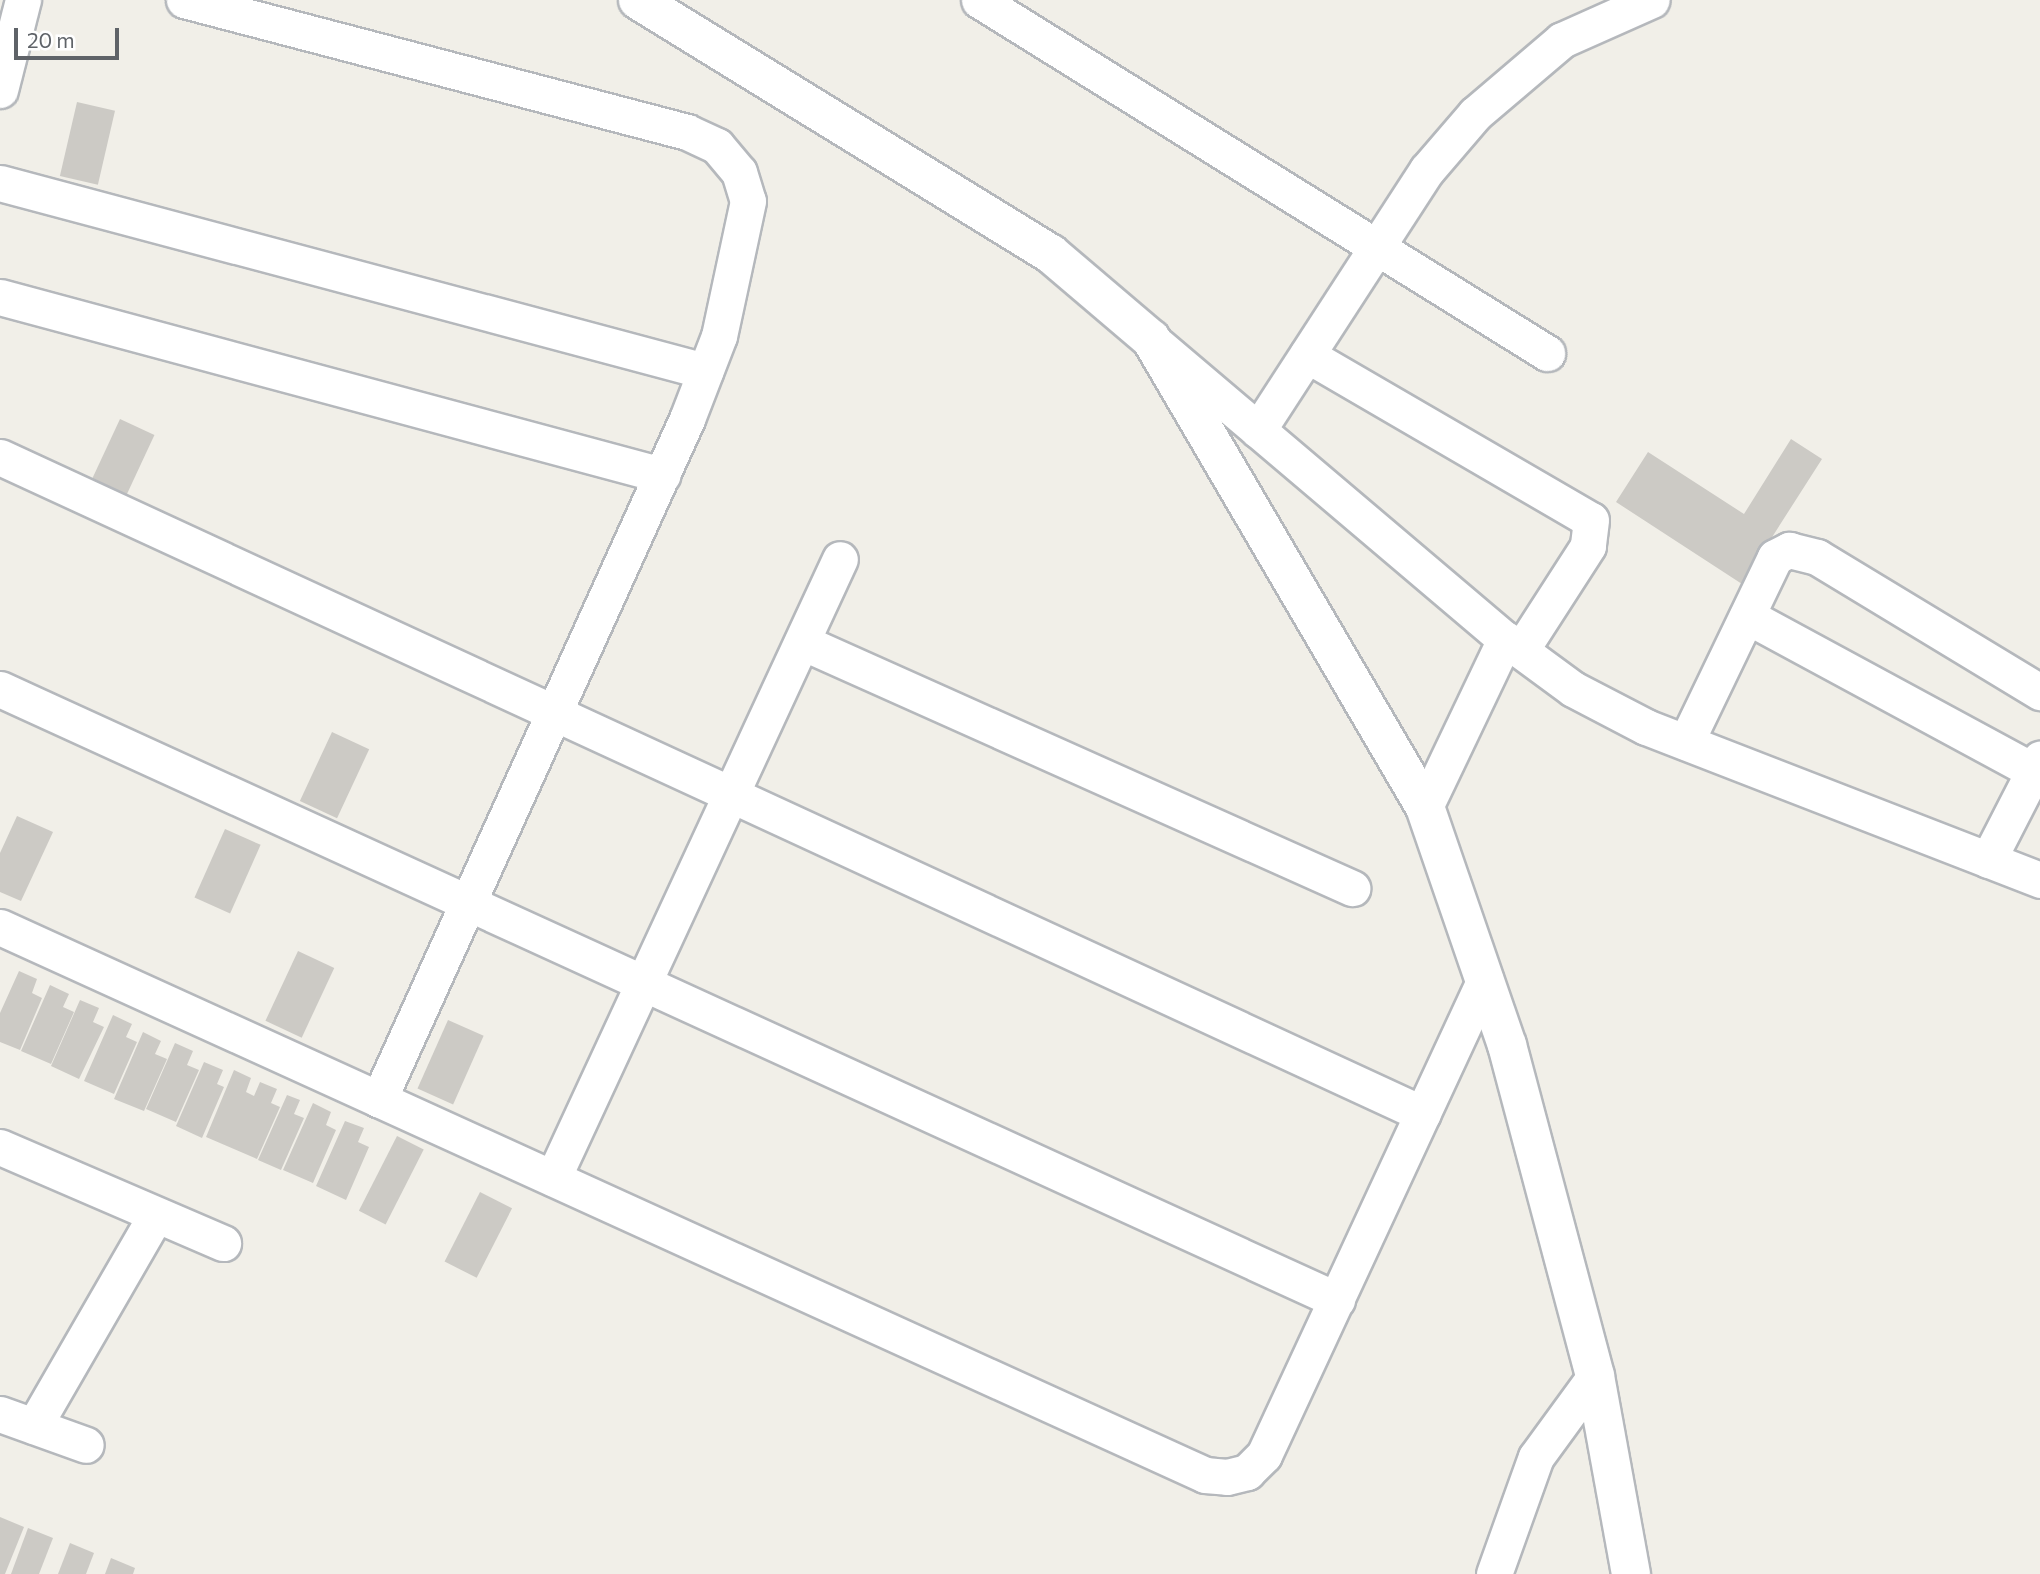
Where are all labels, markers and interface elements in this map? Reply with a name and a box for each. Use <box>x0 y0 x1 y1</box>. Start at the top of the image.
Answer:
scale bar <box>18 14 122 58</box>
text: 20 m <box>27 27 75 52</box>

